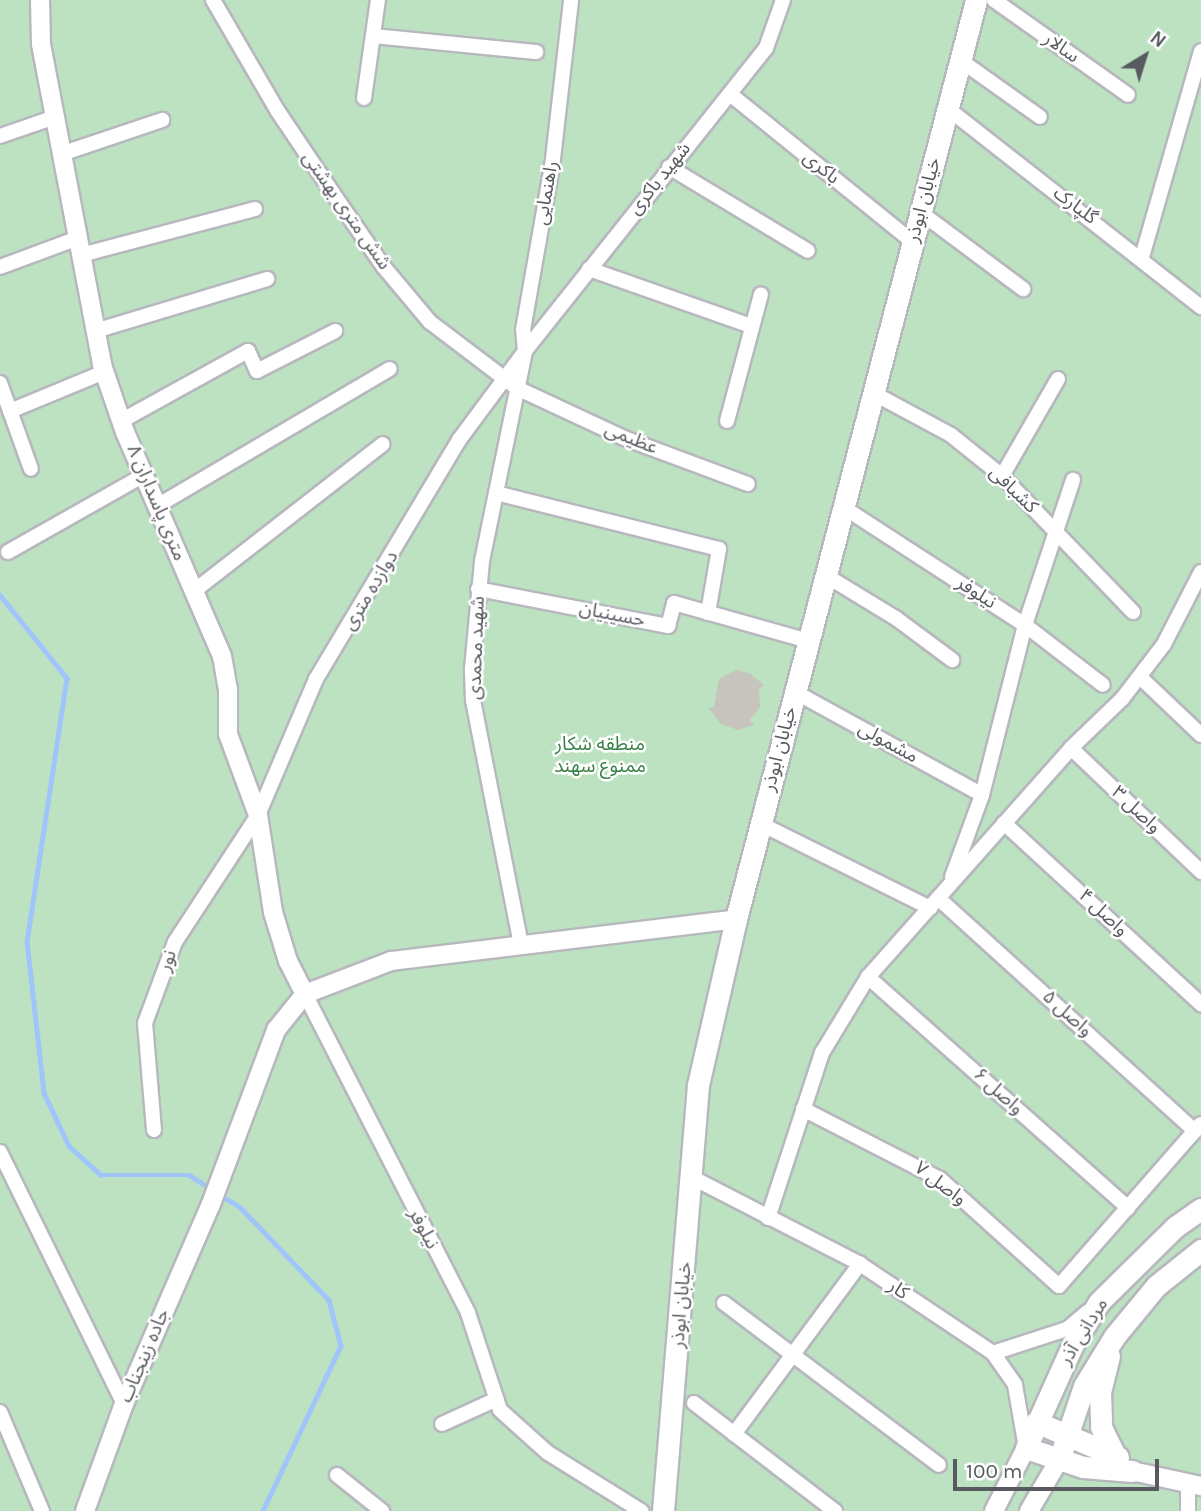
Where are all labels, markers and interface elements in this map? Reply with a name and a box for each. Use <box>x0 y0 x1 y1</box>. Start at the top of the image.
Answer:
north arrow <box>1110 21 1180 91</box>
text: N <box>1146 27 1170 52</box>
street label: سالار <box>1039 28 1083 68</box>
street label: شهید باکری <box>624 138 696 220</box>
street label: باکری <box>798 146 844 190</box>
street label: شش متری بهشتی <box>297 148 395 274</box>
street label: خیابان ابوذر <box>902 155 946 245</box>
street label: راهنمایی <box>530 159 564 227</box>
street label: گلپارک <box>1049 182 1101 230</box>
street label: عظیمی <box>601 418 661 460</box>
street label: ۸ متری پاسداران <box>121 442 191 564</box>
street label: کشبافی <box>984 461 1042 519</box>
street label: دوازده متری <box>338 547 404 635</box>
street label: نیلوفر <box>952 572 1000 614</box>
street label: شهید محمدی <box>464 596 490 700</box>
street label: حسینیان <box>577 597 647 633</box>
street label: خیابان ابوذر <box>758 704 802 794</box>
street label: مشمولی <box>854 717 922 769</box>
park label: منطقه شکار ممنوع سهند <box>554 734 646 778</box>
street label: واصل ۳ <box>1106 781 1166 839</box>
street label: واصل ۴ <box>1073 884 1133 942</box>
street label: نور <box>154 947 182 975</box>
street label: واصل ۵ <box>1037 986 1097 1042</box>
street label: واصل ۶ <box>968 1064 1028 1120</box>
street label: واصل ۷ <box>909 1157 971 1211</box>
street label: نیلوفر <box>403 1205 443 1253</box>
street label: خیابان ابوذر <box>667 1261 697 1349</box>
street label: کار <box>883 1275 913 1305</box>
street label: مردانی آذر <box>1055 1294 1113 1370</box>
street label: جاده زینجناب <box>115 1306 175 1406</box>
scale bar <box>956 1444 1162 1488</box>
text: 100 m <box>966 1459 1023 1483</box>

